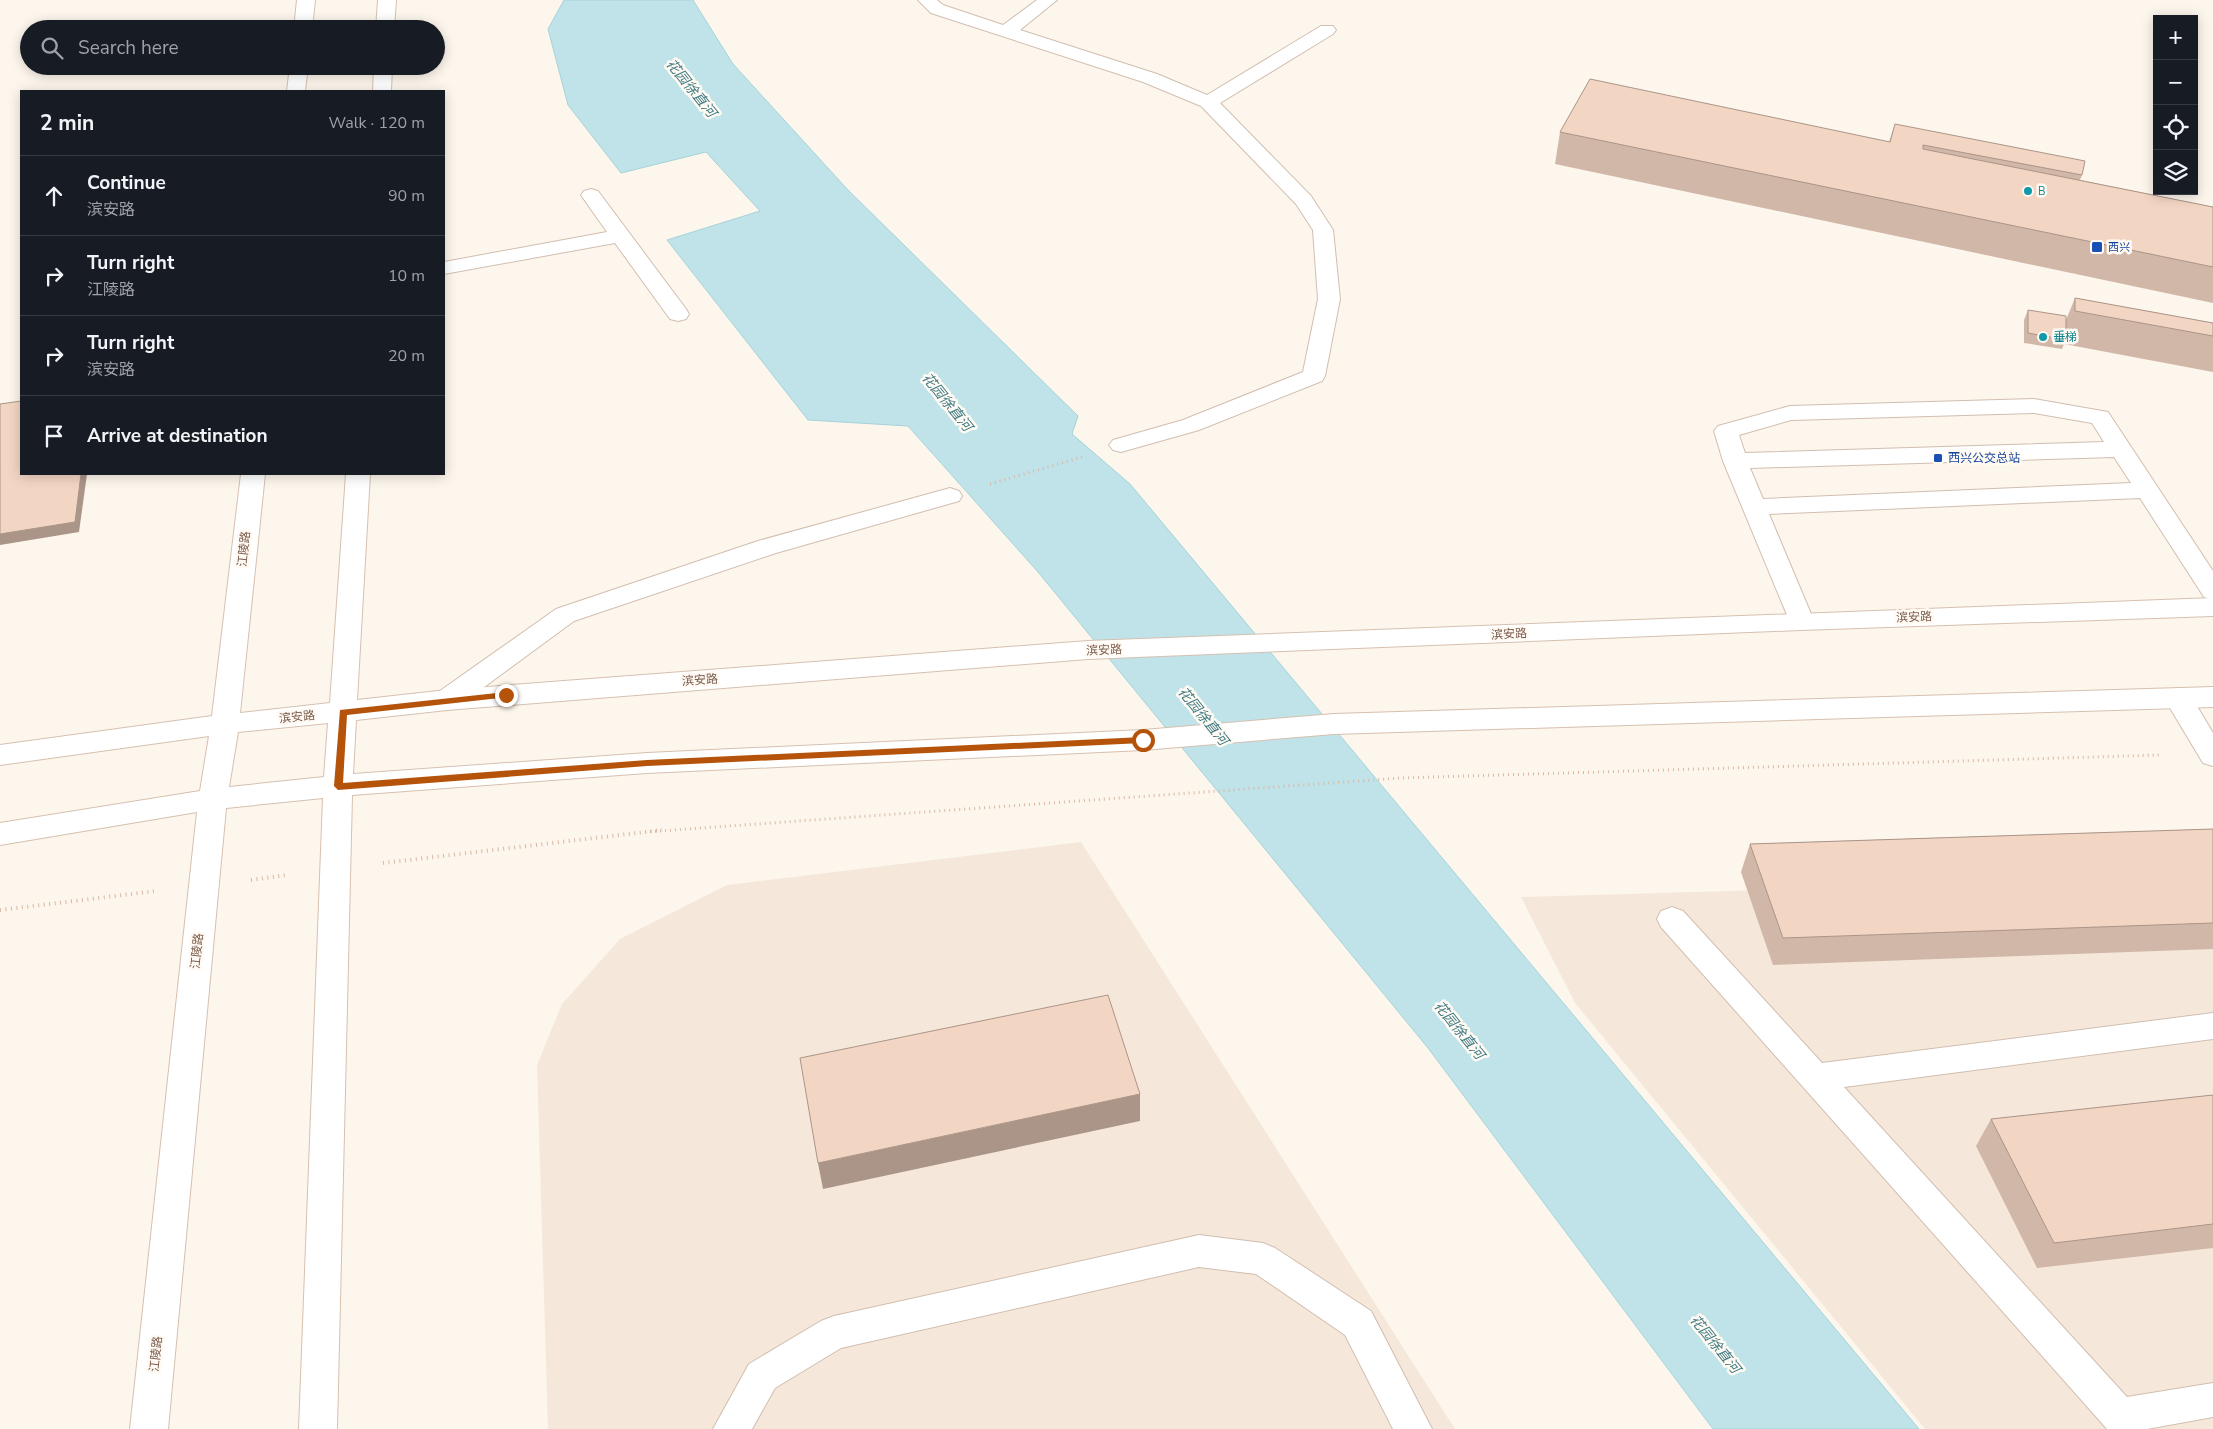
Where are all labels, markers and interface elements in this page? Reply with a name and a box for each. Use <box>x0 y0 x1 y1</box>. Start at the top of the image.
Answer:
map controls <box>2153 15 2198 195</box>
button: + <box>2153 15 2198 60</box>
search box <box>20 20 445 75</box>
icon: search <box>38 34 66 62</box>
text: Search here <box>78 35 179 61</box>
water label: 花园徐直河 <box>662 55 722 124</box>
button: − <box>2153 60 2198 105</box>
button: locate <box>2153 105 2198 150</box>
text: 2 min <box>40 109 94 137</box>
text: Walk · 120 m <box>329 112 425 134</box>
button: layers <box>2153 150 2198 195</box>
text: Continue <box>87 170 166 196</box>
icon: ahead <box>40 182 68 210</box>
place label: B <box>2038 184 2045 199</box>
text: 90 m <box>388 185 425 207</box>
marker: B <box>2022 185 2034 197</box>
text: 滨安路 <box>87 199 135 221</box>
marker: 西兴 <box>2090 240 2104 254</box>
place label: 西兴 <box>2108 240 2130 255</box>
text: Turn right <box>87 250 174 276</box>
icon: right <box>40 262 68 290</box>
text: 10 m <box>388 265 425 287</box>
text: 江陵路 <box>87 279 135 301</box>
place label: 垂梯 <box>2053 329 2077 345</box>
text: Turn right <box>87 330 174 356</box>
marker: 垂梯 <box>2037 331 2049 343</box>
icon: right <box>40 342 68 370</box>
text: 20 m <box>388 345 425 367</box>
text: 滨安路 <box>87 359 135 381</box>
water label: 花园徐直河 <box>918 369 978 438</box>
icon: arrive <box>40 422 68 450</box>
text: Arrive at destination <box>87 423 268 449</box>
place label: 西兴公交总站 <box>1948 450 2020 466</box>
marker: 西兴公交总站 <box>1932 452 1944 464</box>
street label: 江陵路 <box>234 530 254 568</box>
street label: 滨安路 <box>1896 608 1932 626</box>
street label: 滨安路 <box>1491 625 1527 643</box>
street label: 滨安路 <box>1086 641 1122 659</box>
street label: 滨安路 <box>681 671 719 689</box>
water label: 花园徐直河 <box>1174 683 1234 752</box>
route end <box>495 684 518 707</box>
street label: 滨安路 <box>278 707 316 727</box>
route start <box>1132 729 1155 752</box>
street label: 江陵路 <box>187 932 207 970</box>
water label: 花园徐直河 <box>1430 997 1490 1066</box>
water label: 花园徐直河 <box>1686 1311 1746 1380</box>
street label: 江陵路 <box>146 1335 166 1373</box>

